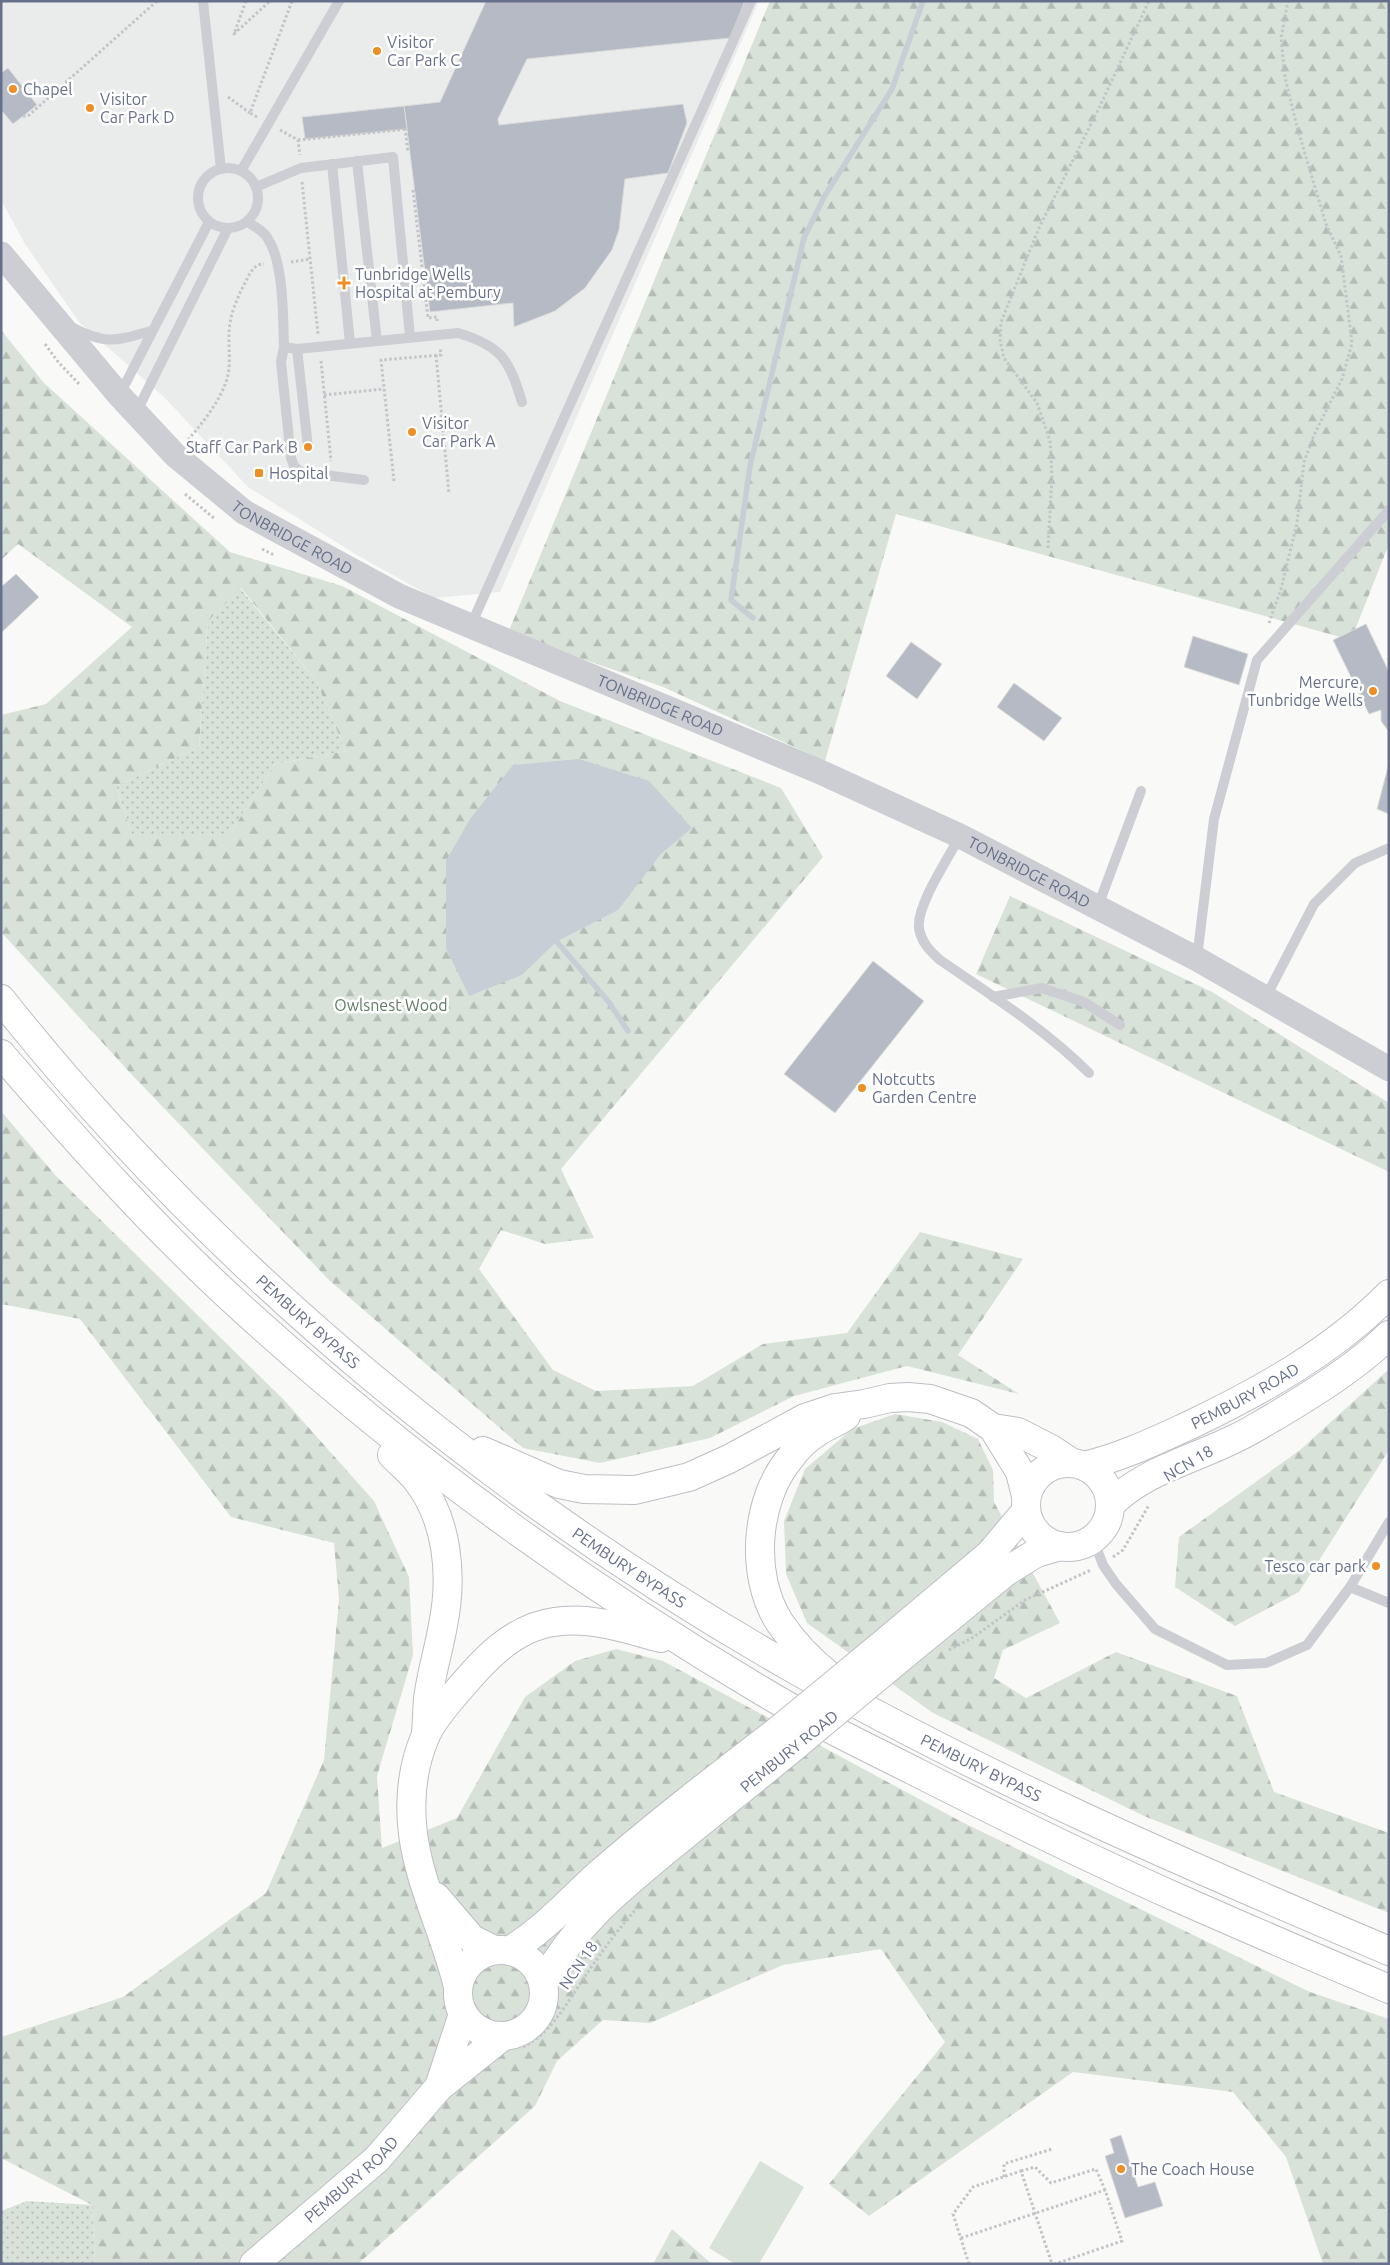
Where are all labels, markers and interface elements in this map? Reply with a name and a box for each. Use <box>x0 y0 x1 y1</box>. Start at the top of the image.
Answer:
place label: Visitor Car Park C <box>387 33 460 69</box>
marker: Visitor Car Park C <box>371 45 383 57</box>
place label: Chapel <box>23 80 73 98</box>
marker: Chapel <box>7 83 19 95</box>
place label: Visitor Car Park D <box>100 90 175 126</box>
marker: Visitor Car Park D <box>84 102 96 114</box>
place label: Tunbridge Wells Hospital at Pembury <box>355 265 501 301</box>
marker: Tunbridge Wells Hospital at Pembury <box>337 276 351 290</box>
place label: Visitor Car Park A <box>422 414 496 450</box>
marker: Visitor Car Park A <box>406 426 418 438</box>
place label: Staff Car Park B <box>186 438 298 456</box>
marker: Staff Car Park B <box>302 441 314 453</box>
place label: Hospital <box>269 464 328 482</box>
marker: Hospital <box>253 467 265 479</box>
street label: TONBRIDGE ROAD <box>228 497 356 578</box>
street label: TONBRIDGE ROAD <box>595 671 726 740</box>
place label: Mercure, Tunbridge Wells <box>1247 673 1363 709</box>
marker: Mercure, Tunbridge Wells <box>1367 685 1379 697</box>
street label: TONBRIDGE ROAD <box>965 833 1093 911</box>
park label: Owlsnest Wood <box>334 996 448 1014</box>
place label: Notcutts Garden Centre <box>872 1070 977 1106</box>
marker: Notcutts Garden Centre <box>856 1082 868 1094</box>
street label: PEMBURY BYPASS <box>253 1271 363 1372</box>
street label: PEMBURY ROAD <box>1188 1359 1302 1432</box>
street label: NCN 18 <box>1160 1441 1216 1485</box>
street label: PEMBURY BYPASS <box>569 1524 689 1611</box>
place label: Tesco car park <box>1265 1557 1366 1575</box>
marker: Tesco car park <box>1370 1560 1382 1572</box>
street label: PEMBURY ROAD <box>737 1706 841 1796</box>
street label: PEMBURY BYPASS <box>918 1730 1044 1805</box>
street label: NCN 18 <box>555 1938 601 1992</box>
street label: PEMBURY ROAD <box>301 2132 402 2226</box>
place label: The Coach House <box>1131 2160 1255 2178</box>
marker: The Coach House <box>1115 2163 1127 2175</box>

